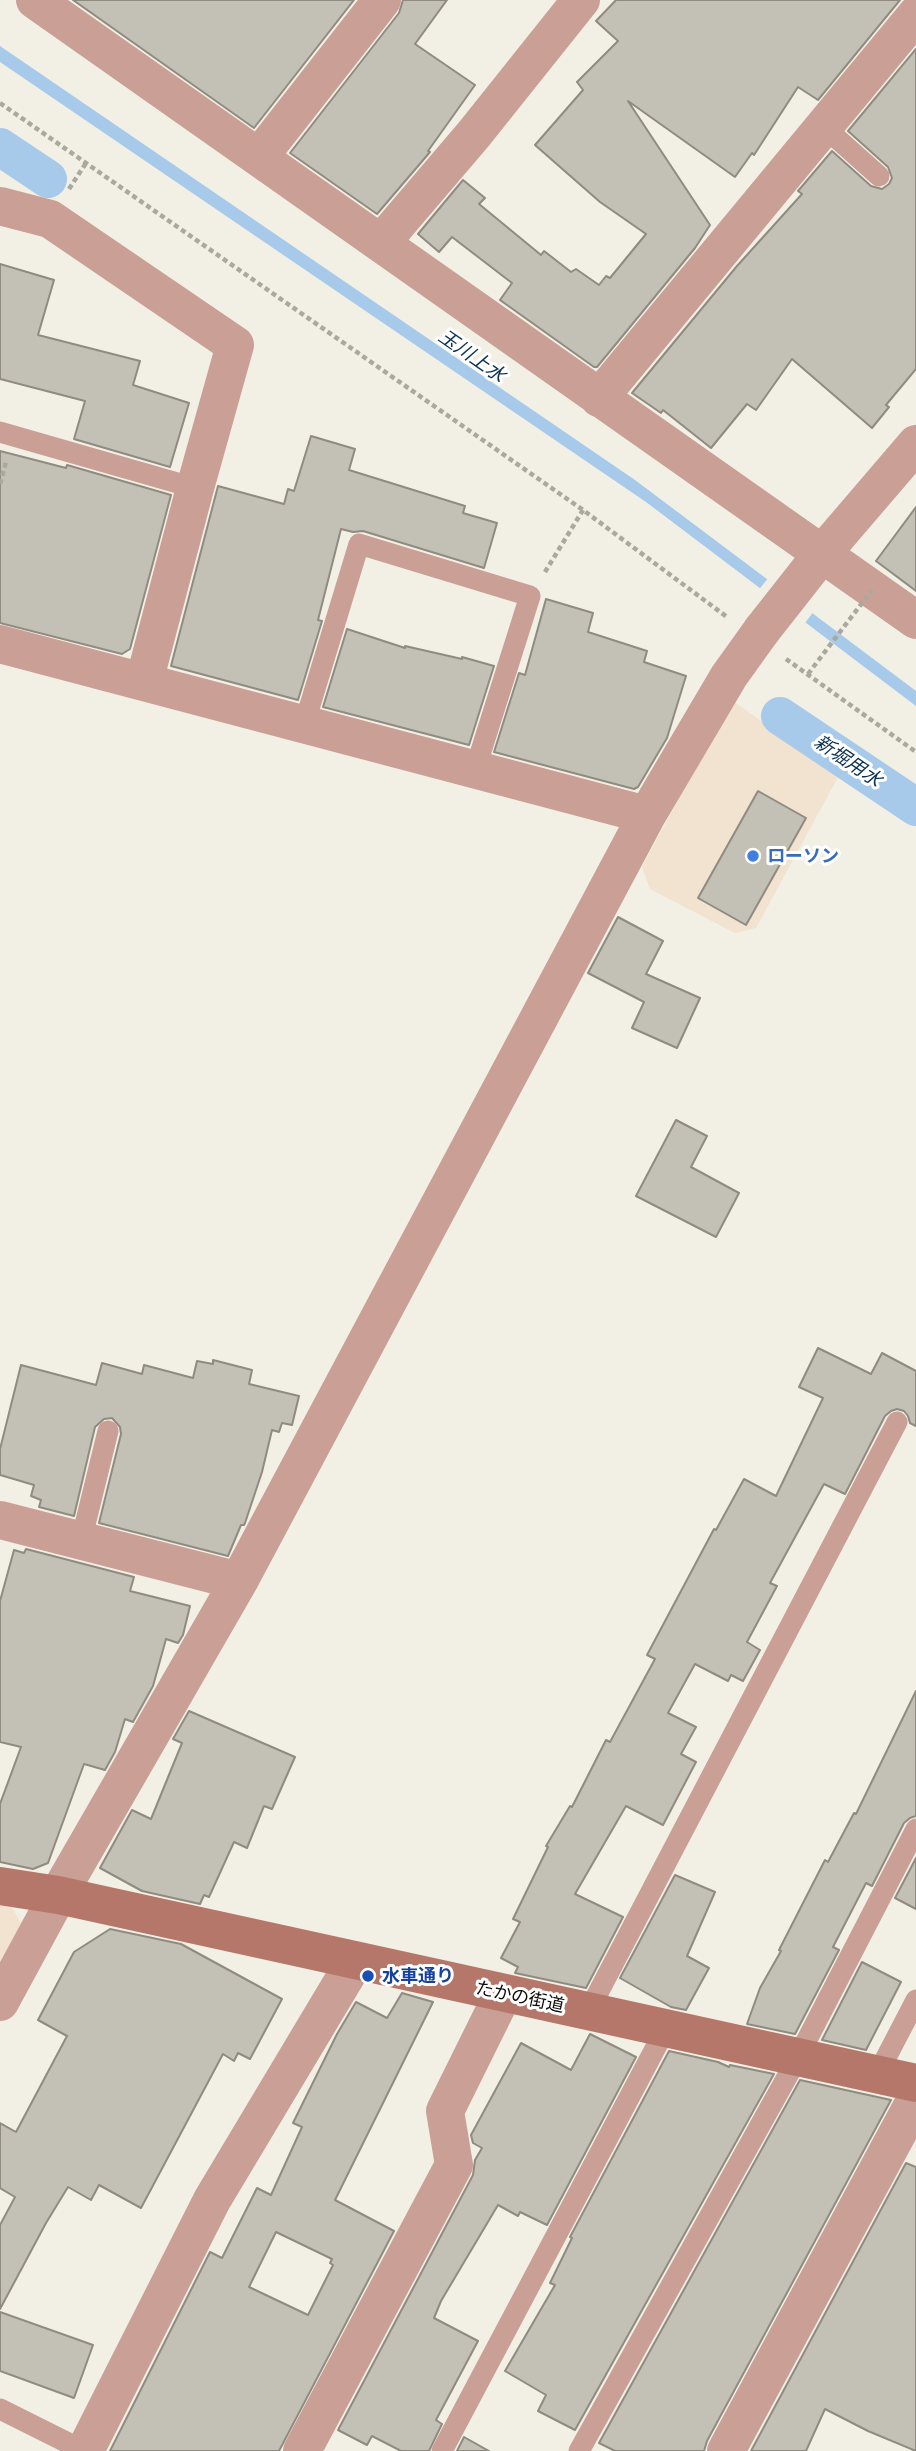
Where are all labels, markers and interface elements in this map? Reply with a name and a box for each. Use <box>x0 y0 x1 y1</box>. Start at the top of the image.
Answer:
water label: 玉川上水 <box>434 325 510 387</box>
water label: 新堀用水 <box>810 730 886 792</box>
place label: ローソン <box>767 845 839 867</box>
marker: ローソン <box>745 848 761 864</box>
place label: 水車通り <box>382 1965 454 1987</box>
marker: 水車通り <box>360 1968 376 1984</box>
street label: たかの街道 <box>474 1977 566 2017</box>

